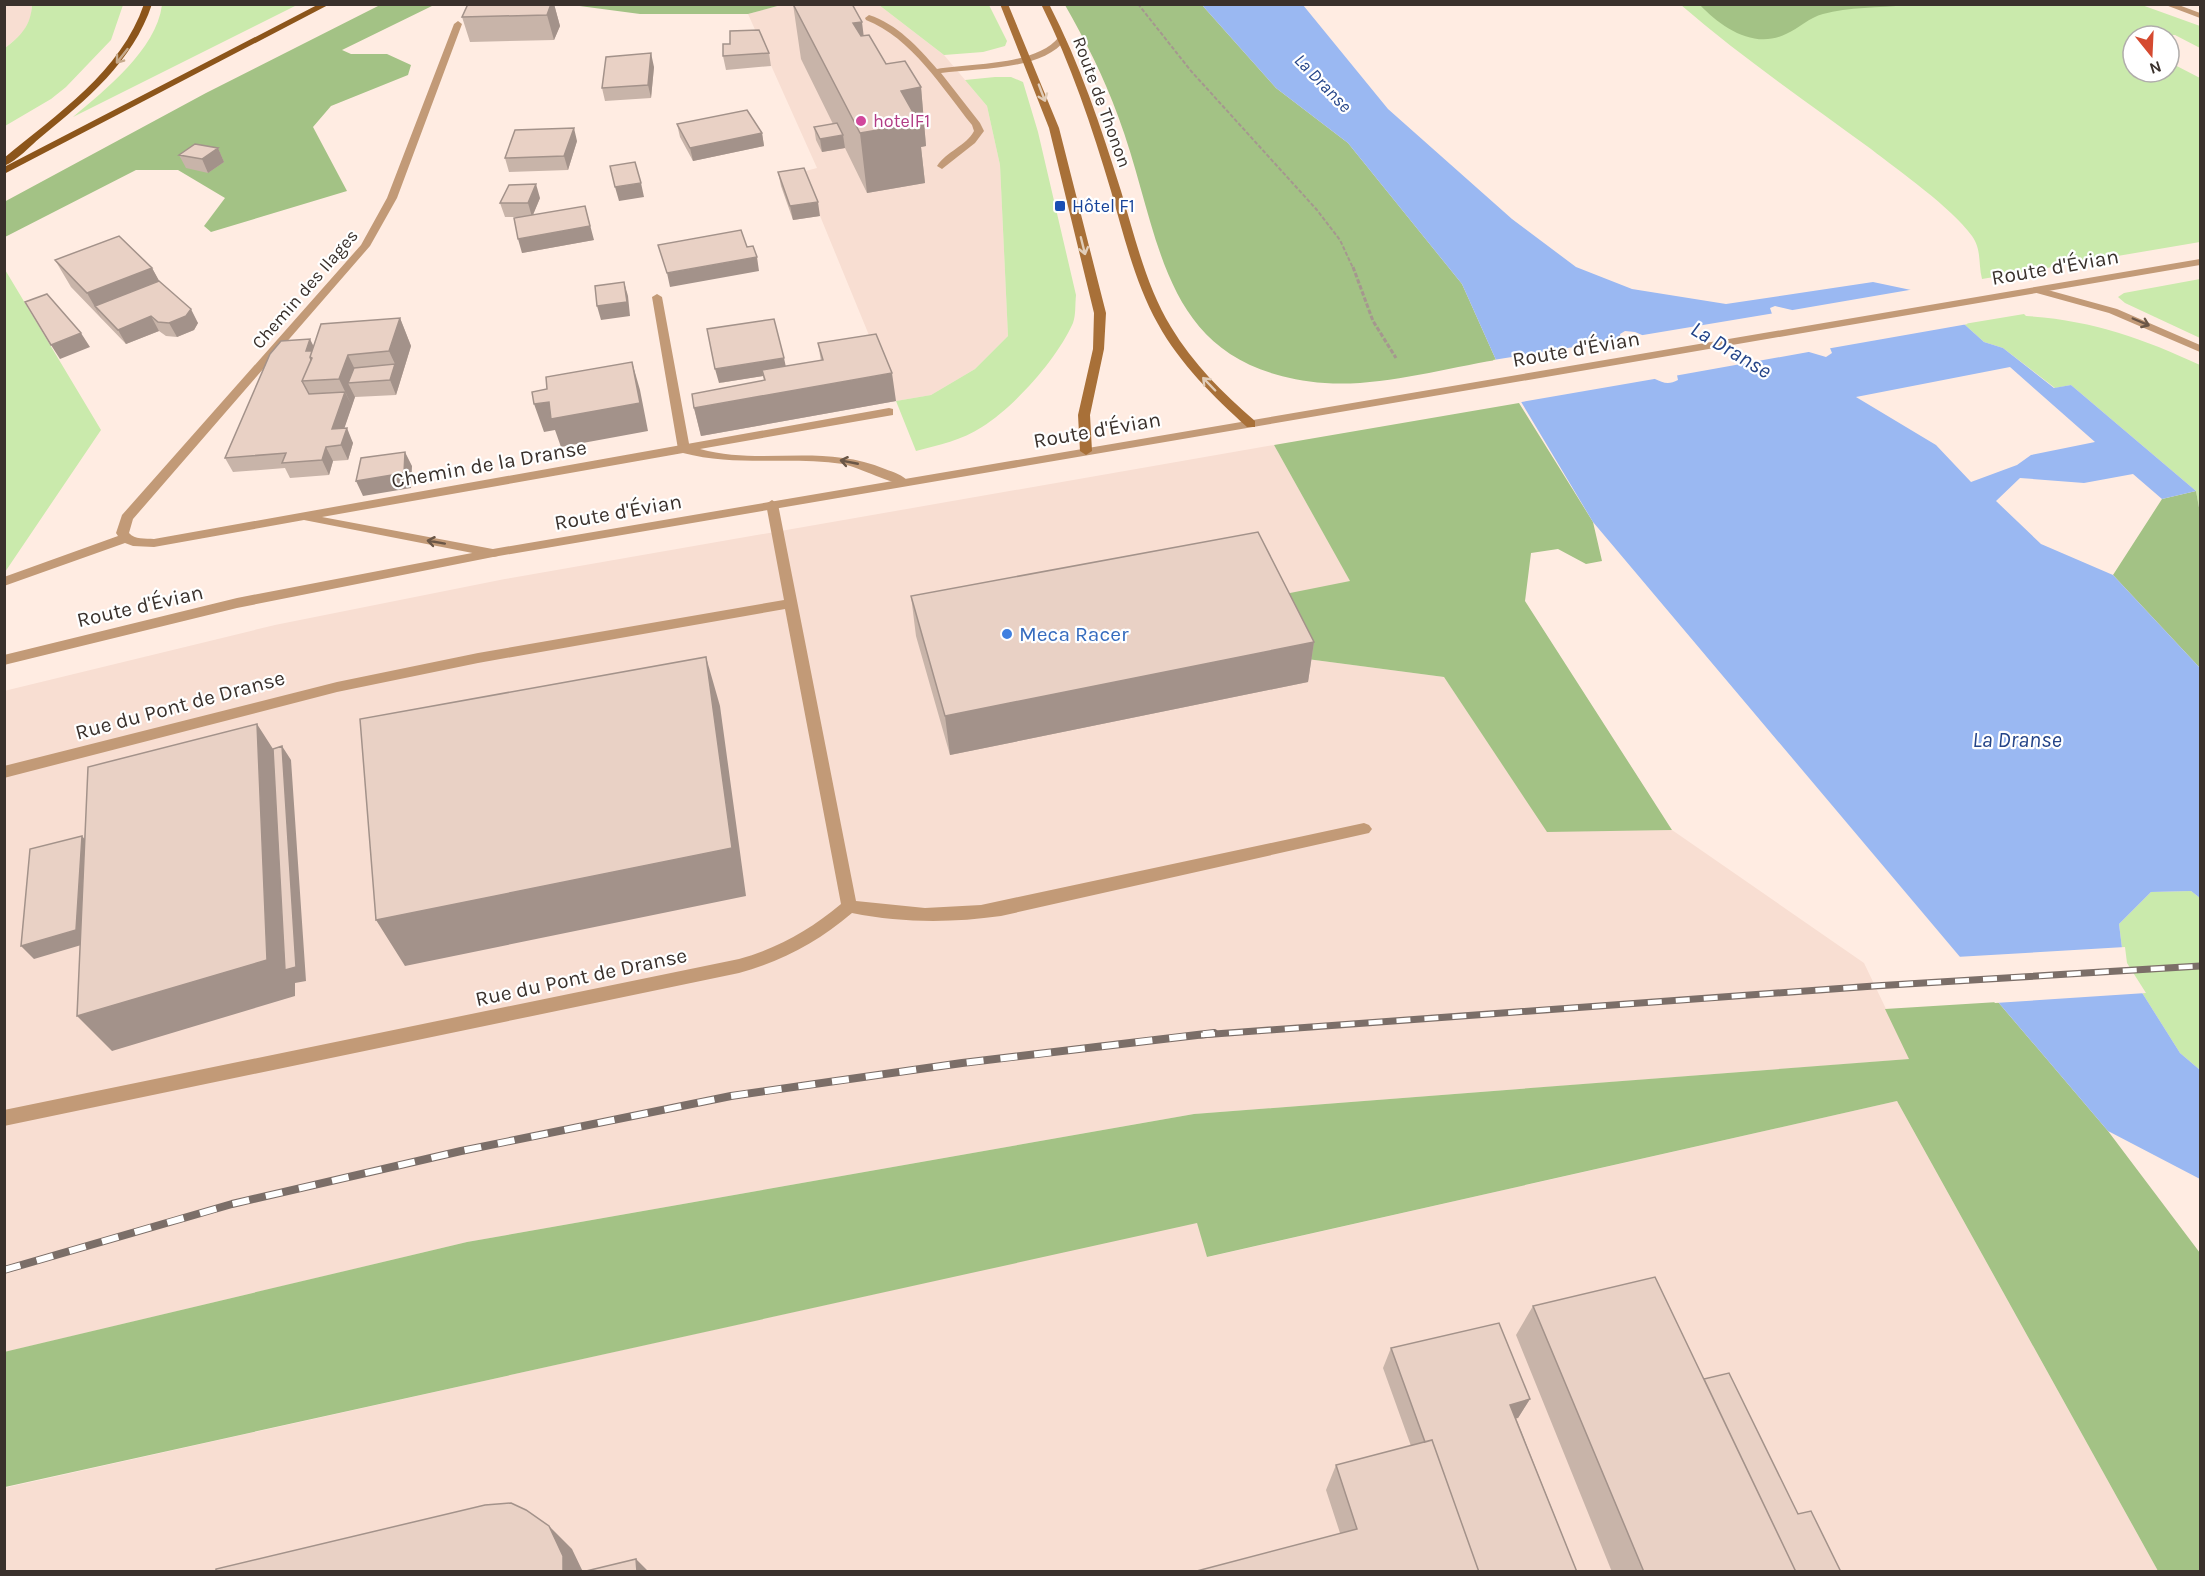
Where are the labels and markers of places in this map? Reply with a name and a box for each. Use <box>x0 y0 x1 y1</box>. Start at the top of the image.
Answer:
place label: hotelF1 <box>873 110 930 132</box>
marker: hotelF1 <box>854 114 868 128</box>
place label: Hôtel F1 <box>1072 195 1135 217</box>
marker: Hôtel F1 <box>1053 199 1067 213</box>
place label: Meca Racer <box>1019 622 1129 646</box>
marker: Meca Racer <box>1000 627 1014 641</box>

